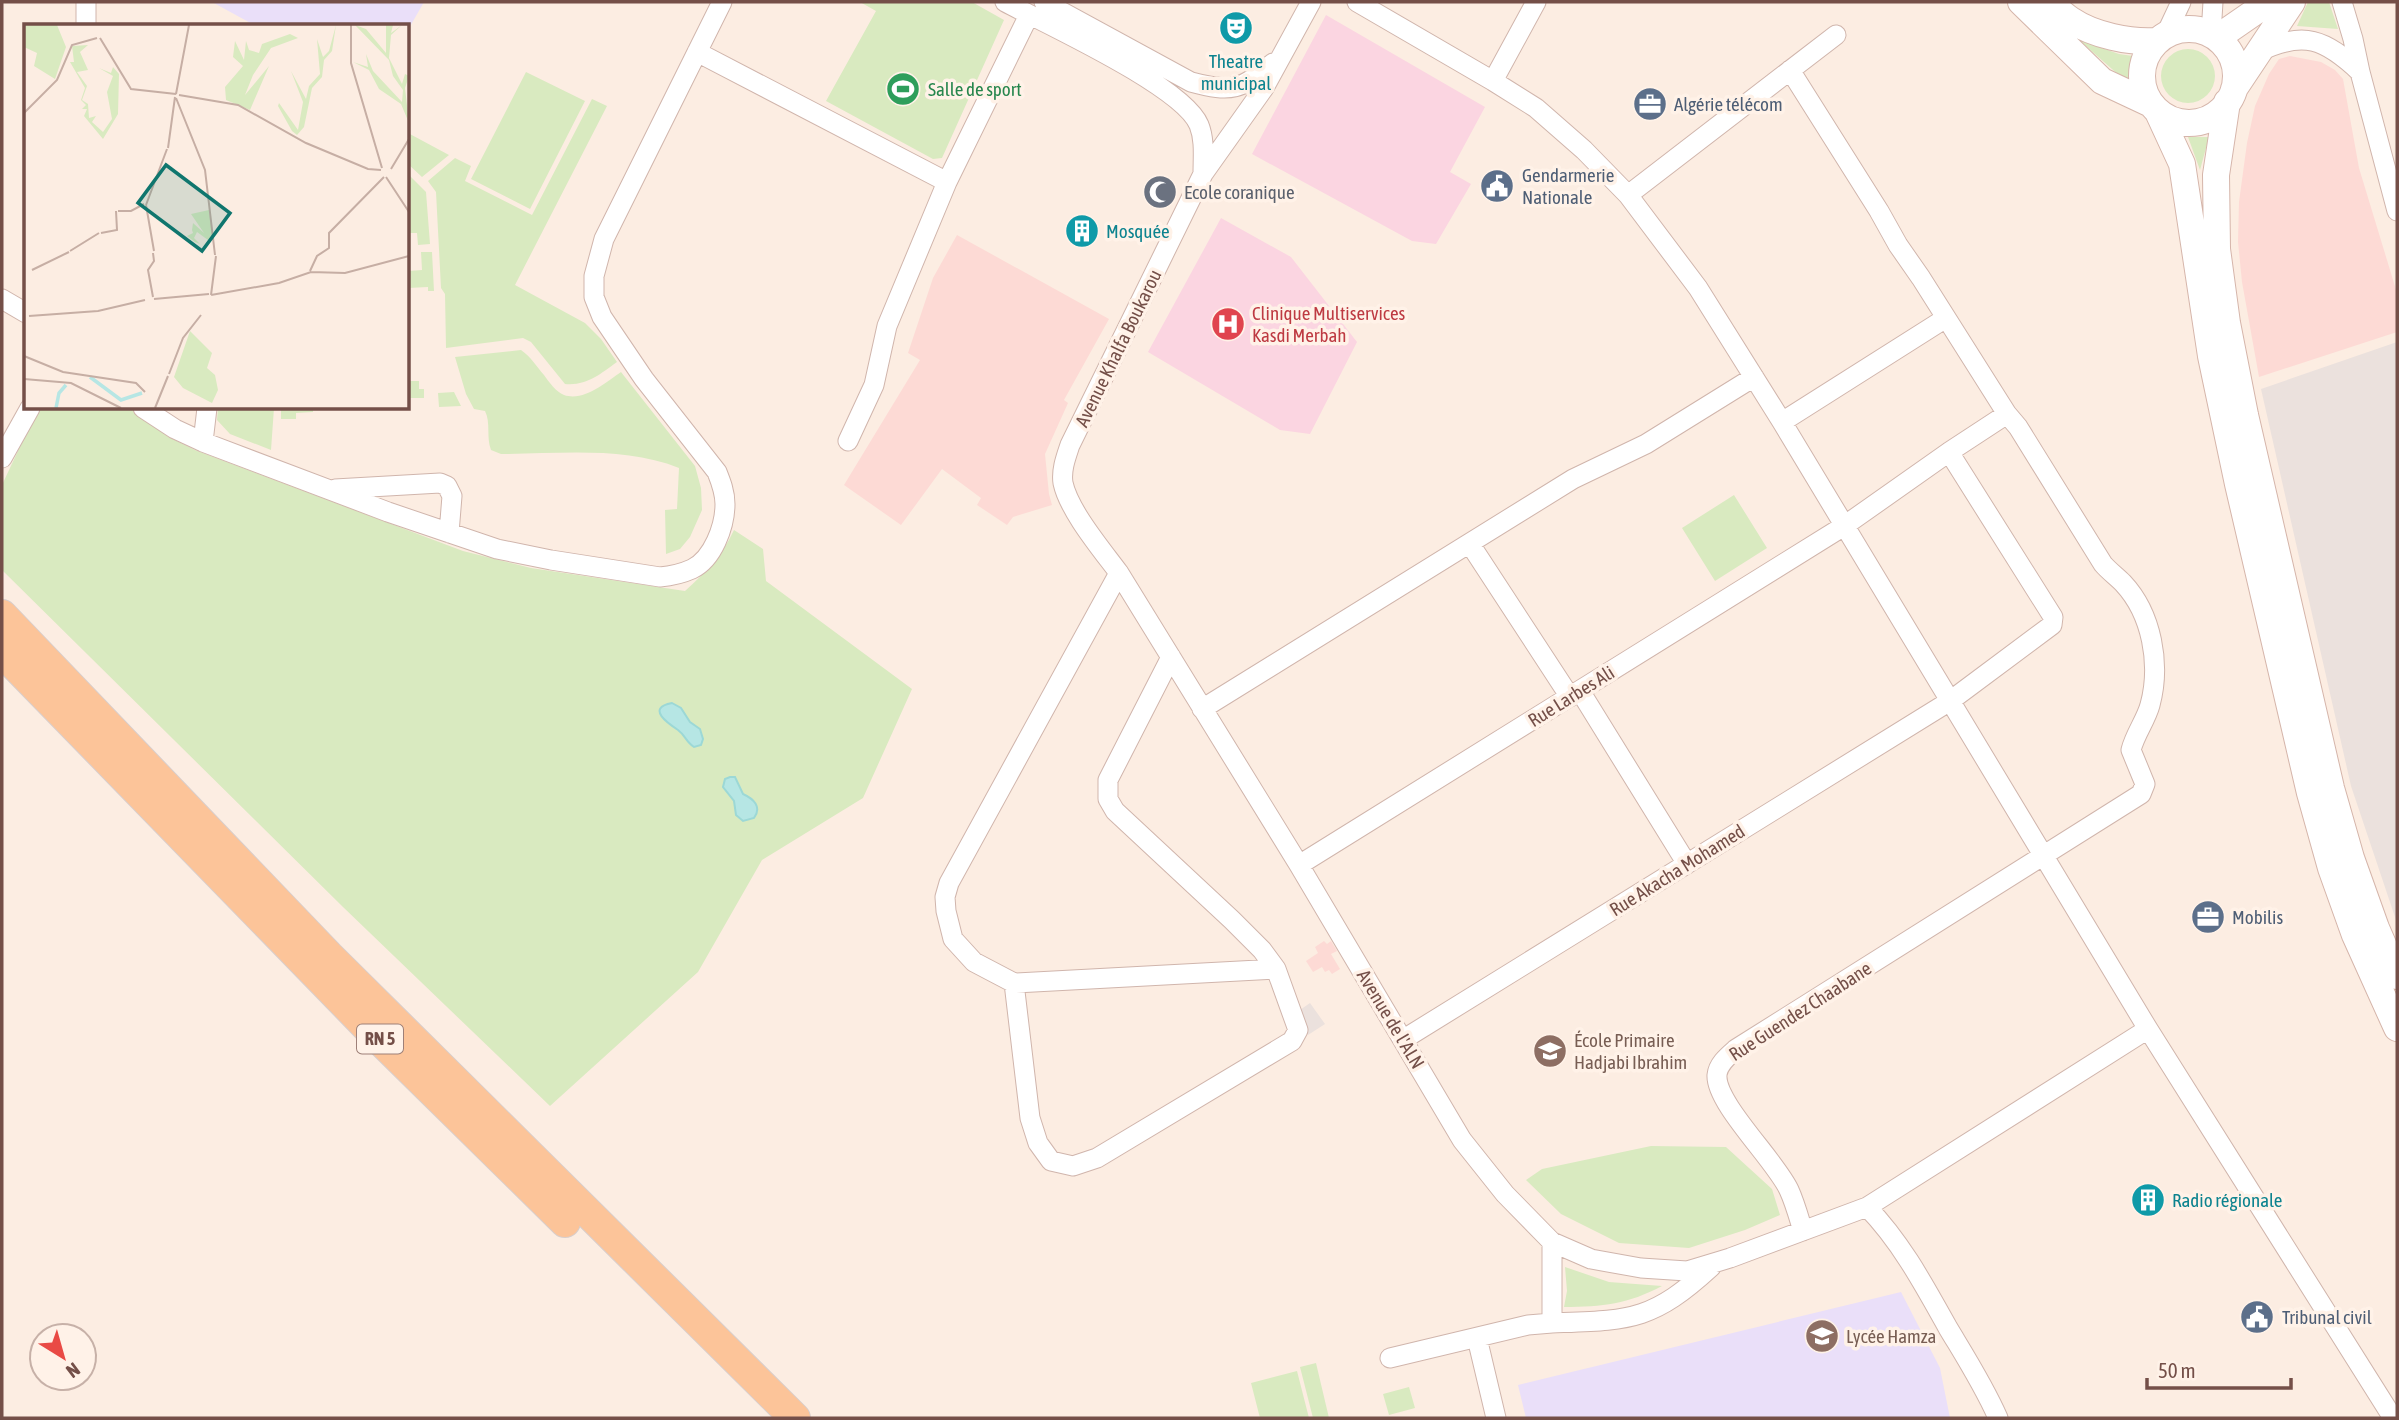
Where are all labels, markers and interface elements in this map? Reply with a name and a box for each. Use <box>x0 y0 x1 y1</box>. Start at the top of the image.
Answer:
theatre icon: Theatre municipal <box>1217 9 1255 47</box>
inset map <box>24 24 410 410</box>
place label: Theatre municipal <box>1201 50 1271 94</box>
sports icon: Salle de sport <box>884 70 922 108</box>
place label: Salle de sport <box>928 78 1022 100</box>
office icon: Algérie télécom <box>1631 85 1669 123</box>
place label: Algérie télécom <box>1674 93 1783 115</box>
place label: Gendarmerie Nationale <box>1522 164 1614 208</box>
public building icon: Gendarmerie Nationale <box>1478 167 1516 205</box>
mosque icon: Ecole coranique <box>1141 173 1179 211</box>
place label: Ecole coranique <box>1184 181 1295 203</box>
building icon: Mosquée <box>1063 212 1101 250</box>
place label: Mosquée <box>1106 220 1170 242</box>
street label: Avenue Khalfa Boukarou <box>1070 266 1166 430</box>
place label: Clinique Multiservices Kasdi Merbah <box>1252 302 1406 346</box>
hospital icon: Clinique Multiservices Kasdi Merbah <box>1209 305 1247 343</box>
street label: Rue Larbes Ali <box>1524 661 1618 731</box>
street label: Rue Akacha Mohamed <box>1605 820 1749 920</box>
office icon: Mobilis <box>2189 898 2227 936</box>
place label: Mobilis <box>2232 906 2283 928</box>
street label: Rue Guendez Chaabane <box>1725 957 1875 1065</box>
street label: Avenue de l'ALN <box>1353 966 1429 1072</box>
road number: RN 5 <box>357 1024 403 1054</box>
place label: École Primaire Hadjabi Ibrahim <box>1574 1029 1687 1073</box>
school or university icon: École Primaire Hadjabi Ibrahim <box>1531 1032 1569 1070</box>
building icon: Radio régionale <box>2129 1181 2167 1219</box>
place label: Radio régionale <box>2172 1189 2282 1211</box>
public building icon: Tribunal civil <box>2238 1298 2276 1336</box>
place label: Tribunal civil <box>2282 1306 2372 1328</box>
school or university icon: Lycée Hamza <box>1803 1317 1841 1355</box>
north arrow <box>28 1322 98 1392</box>
place label: Lycée Hamza <box>1846 1325 1936 1347</box>
scale bar <box>2147 1346 2290 1390</box>
text: N <box>62 1358 84 1383</box>
text: 50 m <box>2158 1358 2196 1382</box>

